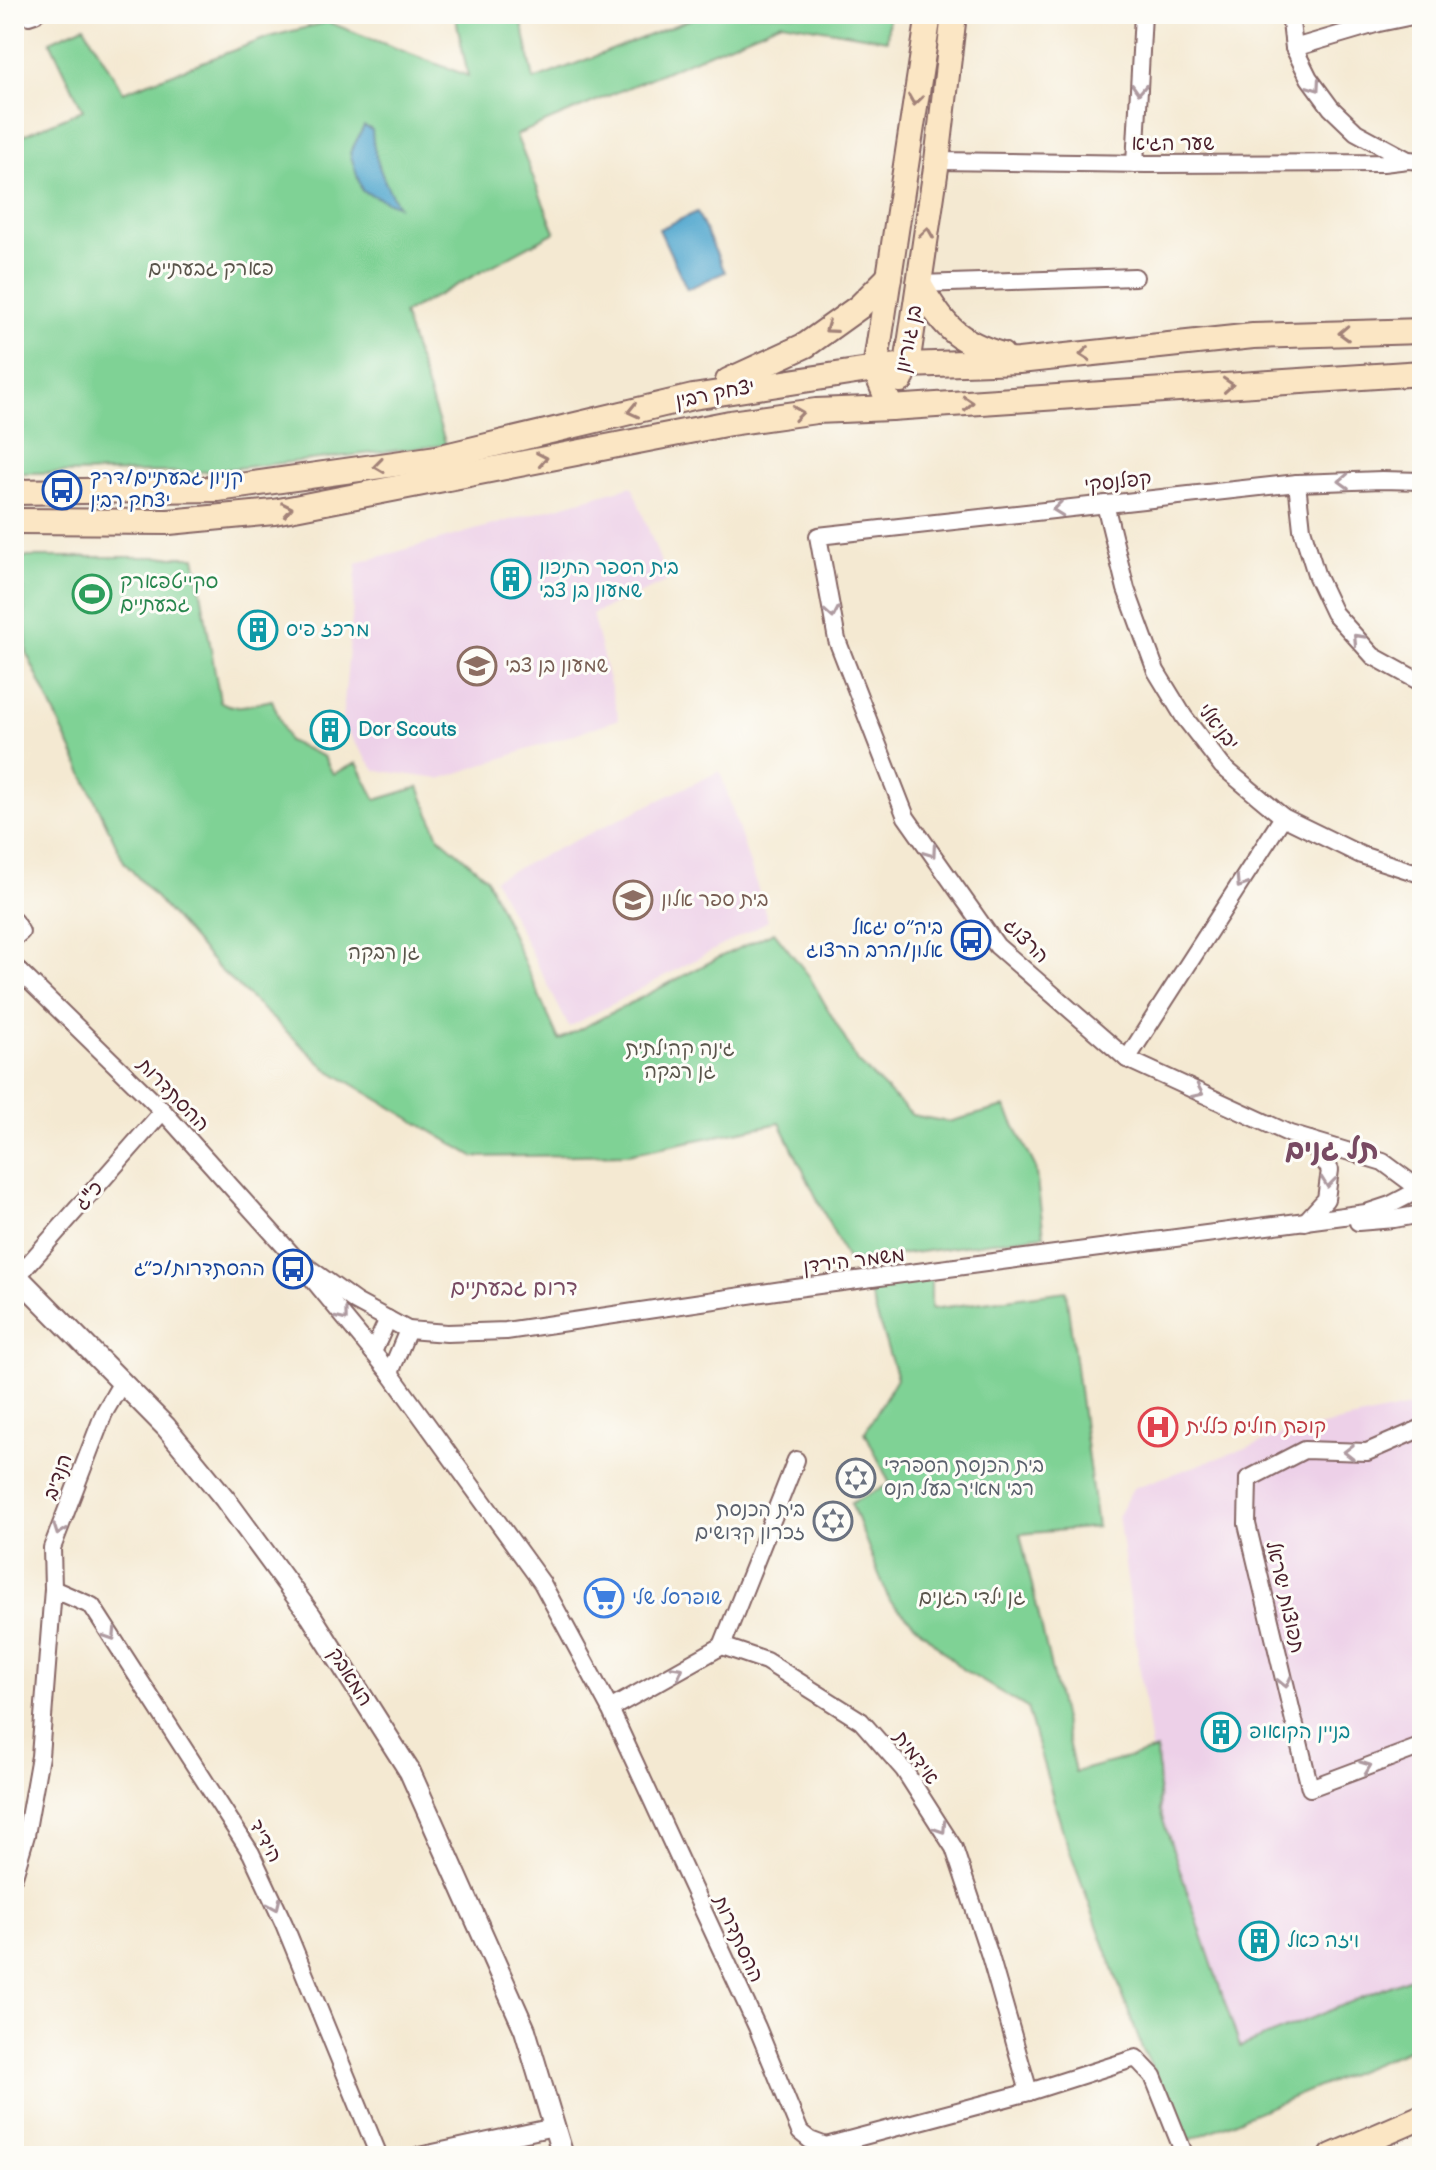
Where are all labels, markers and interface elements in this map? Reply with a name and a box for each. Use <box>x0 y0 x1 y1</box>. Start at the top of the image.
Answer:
one-way arrow <box>1305 77 1320 92</box>
one-way arrow <box>1131 83 1148 96</box>
one-way arrow <box>907 94 924 107</box>
street label: שער הגיא <box>1132 132 1214 156</box>
one-way arrow <box>918 226 935 239</box>
park label: פארק גבעתיים <box>148 257 274 281</box>
street label: בן גוריון <box>891 303 927 375</box>
one-way arrow <box>825 318 839 333</box>
one-way arrow <box>1337 325 1350 342</box>
one-way arrow <box>1078 345 1091 362</box>
street label: יצחק רבין <box>673 375 757 413</box>
one-way arrow <box>1222 377 1235 394</box>
one-way arrow <box>962 395 975 412</box>
one-way arrow <box>626 402 640 419</box>
one-way arrow <box>791 405 805 422</box>
one-way arrow <box>536 452 549 469</box>
one-way arrow <box>372 457 386 474</box>
place label: קניון גבעתיים/דרך יצחק רבין <box>90 466 243 513</box>
street label: קפלנסקי <box>1083 467 1153 497</box>
bus stop icon: קניון גבעתיים/דרך יצחק רבין <box>41 469 83 511</box>
one-way arrow <box>1337 473 1350 490</box>
one-way arrow <box>280 501 294 518</box>
one-way arrow <box>1051 501 1064 518</box>
place label: בית הספר התיכון שמעון בן צבי <box>539 556 679 603</box>
building icon: בית הספר התיכון שמעון בן צבי <box>490 558 532 600</box>
place label: סקייטפארק גבעתיים <box>120 570 218 617</box>
sports icon: סקייטפארק גבעתיים <box>71 573 113 615</box>
one-way arrow <box>823 606 840 620</box>
building icon: מרכז פיס <box>237 609 279 651</box>
place label: מרכז פיס <box>286 618 370 642</box>
one-way arrow <box>1354 634 1368 649</box>
school or university icon: שמעון בן צבי <box>456 645 498 687</box>
place label: שמעון בן צבי <box>505 654 609 678</box>
street label: יבניאלי <box>1192 699 1244 755</box>
building icon: Dor Scouts <box>309 709 351 751</box>
place label: Dor Scouts <box>358 718 457 742</box>
one-way arrow <box>921 843 936 857</box>
one-way arrow <box>1235 874 1250 888</box>
school or university icon: בית ספר אלון <box>612 879 654 921</box>
place label: בית ספר אלון <box>661 888 769 912</box>
street label: הרצוג <box>998 913 1054 969</box>
place label: ביה״ס יגאל אלון/הרב הרצוג <box>806 916 943 963</box>
bus stop icon: ביה״ס יגאל אלון/הרב הרצוג <box>950 919 992 961</box>
park label: גן רבקה <box>348 941 420 965</box>
park label: גינה קהילתית גן רבקה <box>625 1037 735 1084</box>
street label: ההסתדרות <box>131 1052 214 1137</box>
one-way arrow <box>1189 1082 1204 1098</box>
district label: תל גנים <box>1285 1134 1379 1167</box>
one-way arrow <box>1319 1176 1336 1189</box>
street label: כ"ג <box>70 1177 108 1215</box>
street label: משמר הירדן <box>802 1243 906 1279</box>
bus stop icon: ההסתדרות/כ״ג <box>272 1248 314 1290</box>
place label: ההסתדרות/כ״ג <box>134 1257 265 1281</box>
district label: דרום גבעתיים <box>450 1275 578 1302</box>
one-way arrow <box>333 1307 348 1321</box>
hospital icon: קופת חולים כללית <box>1137 1406 1179 1448</box>
place label: קופת חולים כללית <box>1185 1415 1326 1439</box>
one-way arrow <box>1342 1443 1355 1460</box>
street label: הנדיב <box>38 1451 78 1503</box>
place label: בית הכנסת הספרדי רבי מאיר בעל הנס <box>884 1454 1044 1501</box>
synagogue icon: בית הכנסת הספרדי רבי מאיר בעל הנס <box>835 1457 877 1499</box>
place label: בית הכנסת זכרון קדושים <box>695 1498 805 1545</box>
synagogue icon: בית הכנסת זכרון קדושים <box>812 1500 854 1542</box>
one-way arrow <box>52 1522 68 1536</box>
street label: תפוצות ישראל <box>1260 1539 1310 1655</box>
supermarket icon: שופרסל שלי <box>583 1577 625 1619</box>
place label: שופרסל שלי <box>632 1586 722 1610</box>
park label: גן ילדי הגנים <box>919 1586 1025 1610</box>
one-way arrow <box>102 1627 117 1641</box>
street label: המאבק <box>323 1643 377 1711</box>
one-way arrow <box>669 1665 684 1681</box>
one-way arrow <box>1276 1675 1293 1689</box>
building icon: בניין הקואופ <box>1200 1711 1242 1753</box>
place label: בניין הקואופ <box>1249 1720 1350 1744</box>
street label: אידמית <box>888 1726 944 1789</box>
one-way arrow <box>1358 1760 1372 1777</box>
street label: הידיד <box>243 1815 287 1867</box>
one-way arrow <box>932 1820 947 1834</box>
street label: ההסתדרות <box>707 1891 769 1986</box>
one-way arrow <box>265 1897 281 1911</box>
building icon: ויזה כאל <box>1238 1920 1280 1962</box>
place label: ויזה כאל <box>1287 1929 1359 1953</box>

